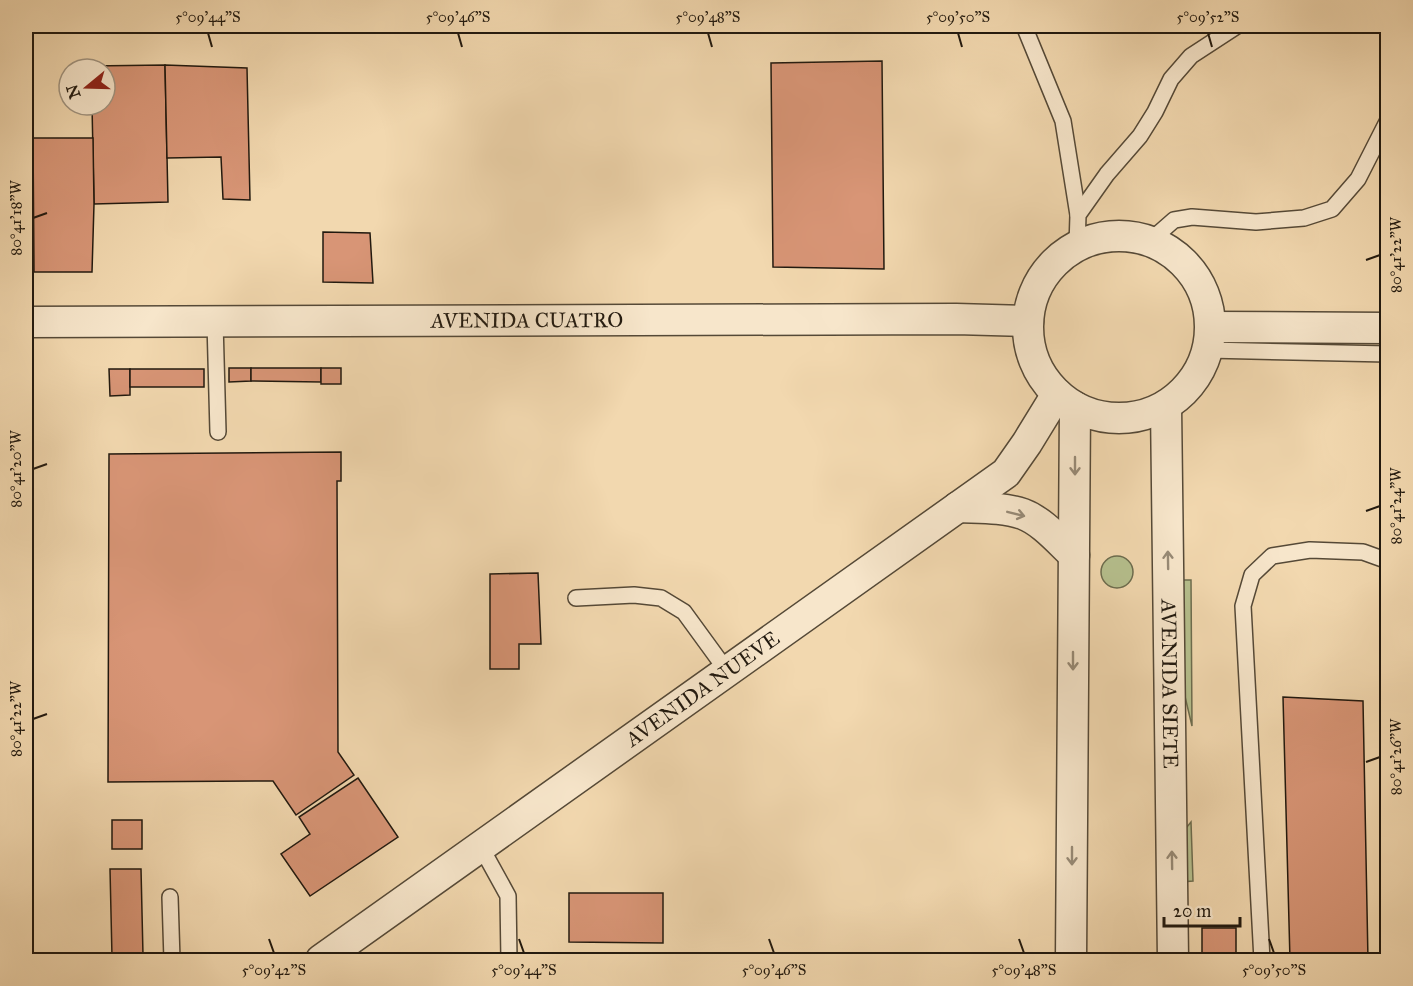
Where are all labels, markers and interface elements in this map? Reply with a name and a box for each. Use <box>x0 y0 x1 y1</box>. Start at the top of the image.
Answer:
text: 5°09'44"S <box>175 8 241 26</box>
text: 5°09'46"S <box>426 8 490 26</box>
text: 5°09'48"S <box>676 8 740 26</box>
text: 5°09'50"S <box>926 8 990 26</box>
text: 5°09'52"S <box>1177 8 1239 26</box>
north arrow <box>57 57 117 117</box>
text: N <box>62 82 84 101</box>
text: 80°41'18"W <box>7 180 25 256</box>
text: 80°41'22"W <box>1387 216 1405 293</box>
street label: AVENIDA CUATRO <box>430 307 623 334</box>
text: 80°41'20"W <box>7 429 25 508</box>
one-way arrow <box>1069 455 1081 475</box>
text: 80°41'24"W <box>1387 467 1405 545</box>
one-way arrow <box>1006 508 1025 520</box>
one-way arrow <box>1162 551 1174 571</box>
street label: AVENIDA SIETE <box>1155 598 1184 769</box>
street label: AVENIDA NUEVE <box>620 625 784 753</box>
one-way arrow <box>1067 650 1079 670</box>
text: 80°41'22"W <box>7 680 25 757</box>
text: 80°41'26"W <box>1387 718 1405 795</box>
one-way arrow <box>1066 845 1078 865</box>
one-way arrow <box>1166 851 1177 871</box>
scale bar <box>1164 890 1240 928</box>
text: 20 m <box>1173 900 1211 922</box>
text: 5°09'42"S <box>242 961 306 979</box>
text: 5°09'44"S <box>491 961 557 979</box>
text: 5°09'46"S <box>742 961 806 979</box>
text: 5°09'48"S <box>992 961 1056 979</box>
text: 5°09'50"S <box>1242 961 1306 979</box>

